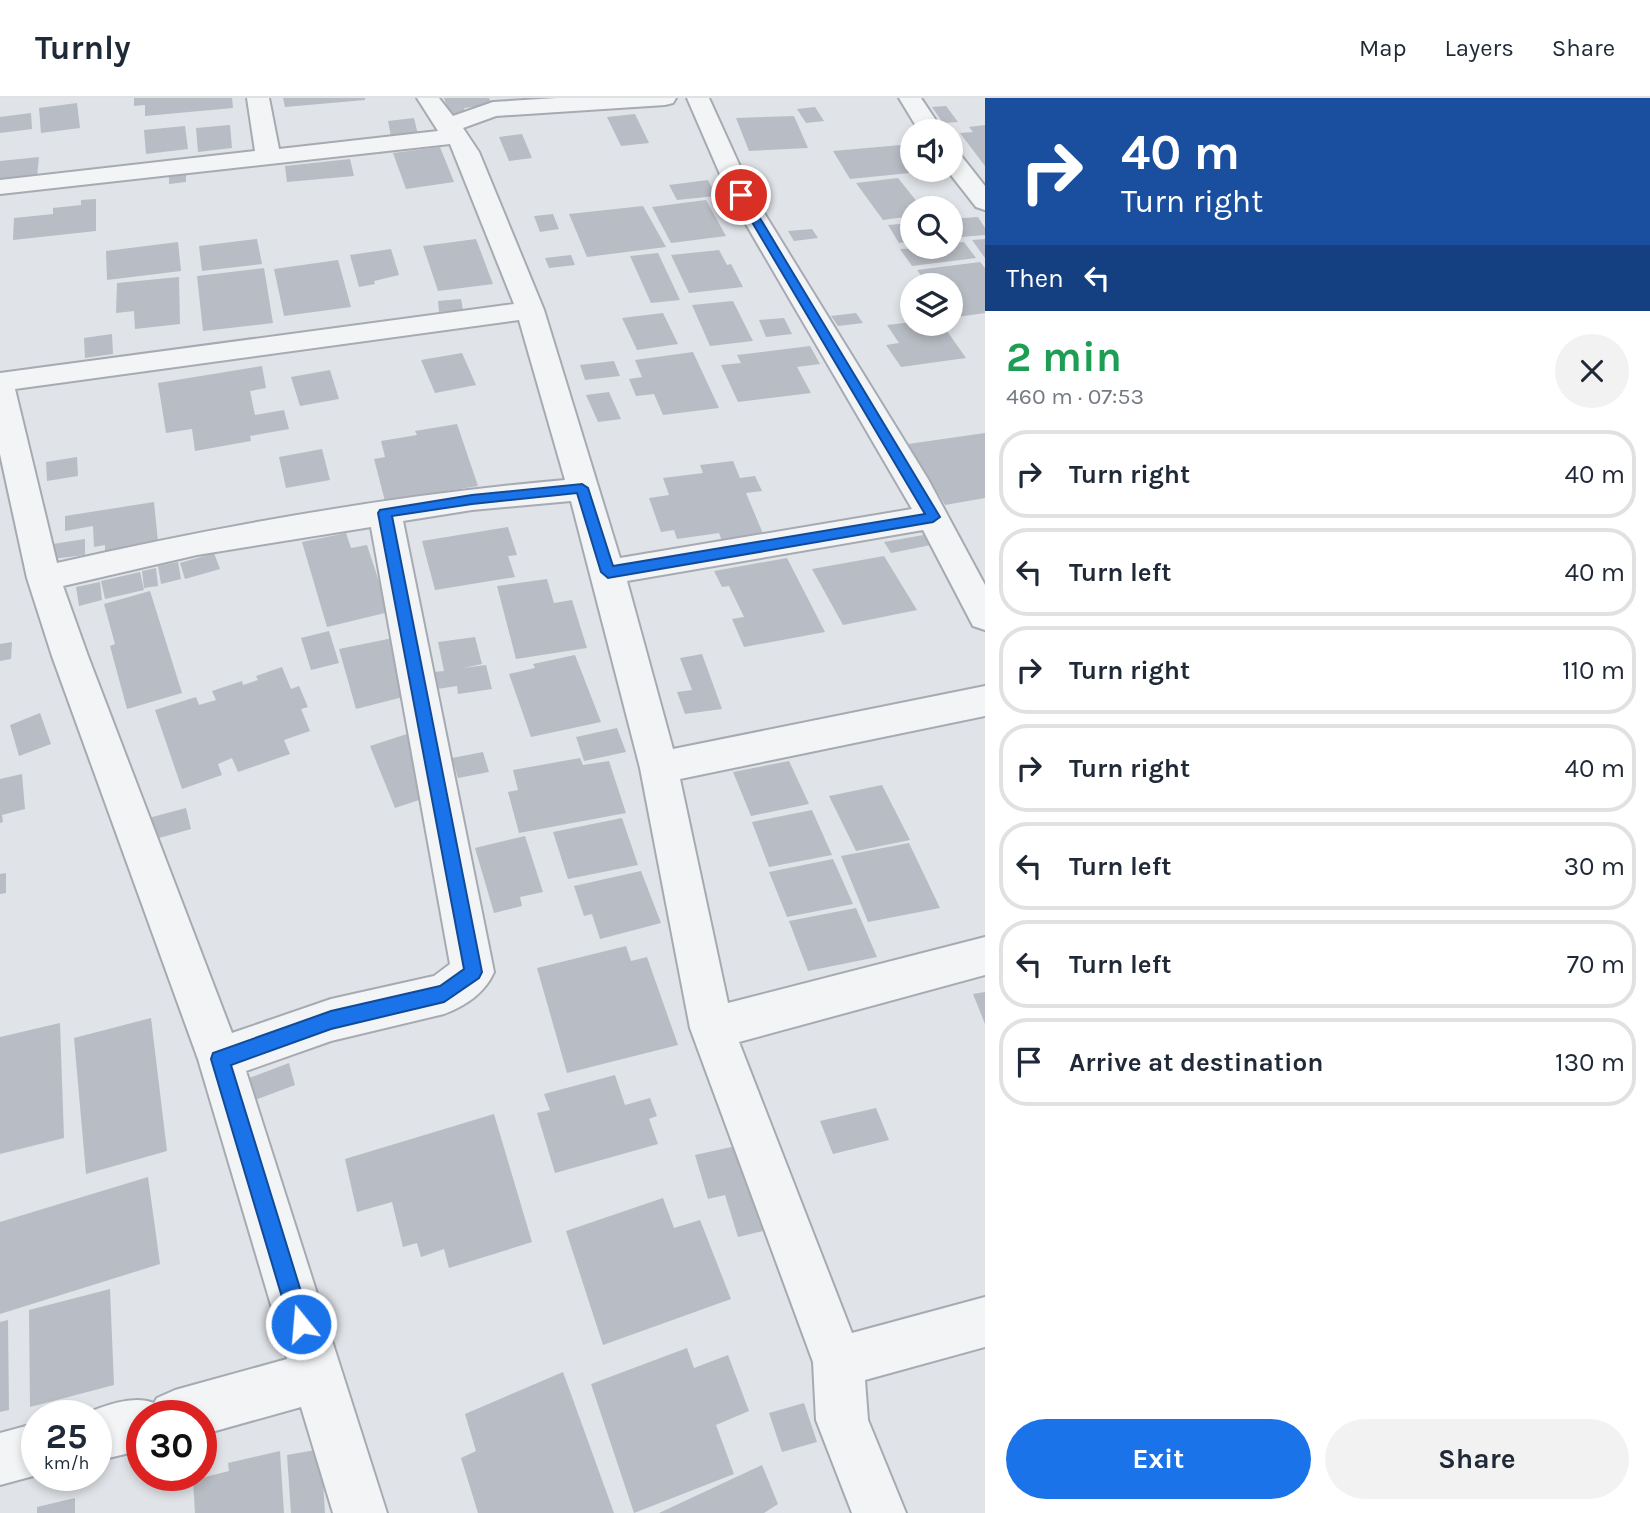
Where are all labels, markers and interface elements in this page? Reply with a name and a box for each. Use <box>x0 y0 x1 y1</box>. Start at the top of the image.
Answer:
text: Turnly <box>35 29 131 67</box>
text: Map <box>1359 34 1407 62</box>
text: Layers <box>1445 34 1514 62</box>
text: Share <box>1552 34 1615 62</box>
map controls <box>900 119 963 336</box>
button: sound <box>900 119 963 182</box>
text: 40 m <box>1121 124 1240 181</box>
icon: right <box>1006 126 1097 217</box>
pin <box>711 165 771 225</box>
icon: arrive <box>722 176 760 214</box>
text: Turn right <box>1121 183 1263 220</box>
button: search <box>900 196 963 259</box>
icon: left <box>1078 259 1116 297</box>
text: Then <box>1006 263 1064 294</box>
button: layers <box>900 273 963 336</box>
text: 2 min <box>1006 332 1122 382</box>
button: close <box>1555 334 1629 408</box>
text: 460 m · 07:53 <box>1006 383 1144 410</box>
icon: right <box>1010 455 1048 493</box>
text: Turn right <box>1069 459 1190 490</box>
text: 40 m <box>1565 459 1625 490</box>
icon: left <box>1010 553 1048 591</box>
text: Turn left <box>1069 557 1171 588</box>
text: 40 m <box>1565 557 1625 588</box>
icon: right <box>1010 651 1048 689</box>
text: Turn right <box>1069 655 1190 686</box>
text: 110 m <box>1562 655 1625 686</box>
icon: right <box>1010 749 1048 787</box>
text: Turn right <box>1069 753 1190 784</box>
text: 40 m <box>1565 753 1625 784</box>
icon: left <box>1010 847 1048 885</box>
text: Turn left <box>1069 851 1171 882</box>
text: 30 m <box>1564 851 1625 882</box>
icon: left <box>1010 945 1048 983</box>
text: Turn left <box>1069 949 1171 980</box>
text: 70 m <box>1567 949 1625 980</box>
icon: arrive <box>1010 1043 1048 1081</box>
text: Arrive at destination <box>1069 1047 1323 1078</box>
text: 130 m <box>1555 1047 1625 1078</box>
position arrow <box>264 1287 338 1361</box>
speed limit sign: 30 <box>126 1400 217 1491</box>
text: 25 <box>46 1416 87 1457</box>
button: Exit <box>1006 1419 1311 1499</box>
button: Share <box>1325 1419 1629 1499</box>
text: km/h <box>44 1452 89 1474</box>

